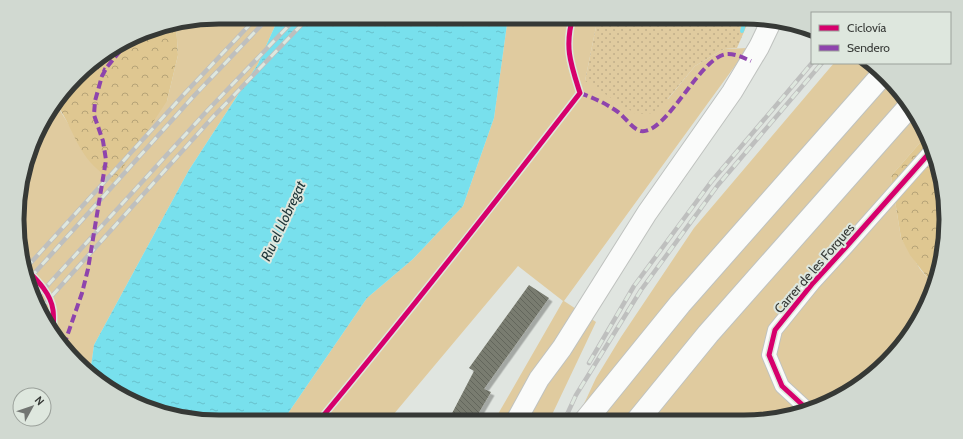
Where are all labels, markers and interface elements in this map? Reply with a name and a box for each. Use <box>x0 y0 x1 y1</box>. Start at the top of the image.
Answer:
legend <box>811 12 951 64</box>
text: Ciclovía <box>847 20 886 35</box>
text: Sendero <box>847 40 890 55</box>
water label: Riu el Llobregat <box>257 178 310 264</box>
street label: Carrer de les Forques <box>771 219 858 316</box>
north arrow <box>12 387 52 427</box>
text: N <box>32 393 48 408</box>

